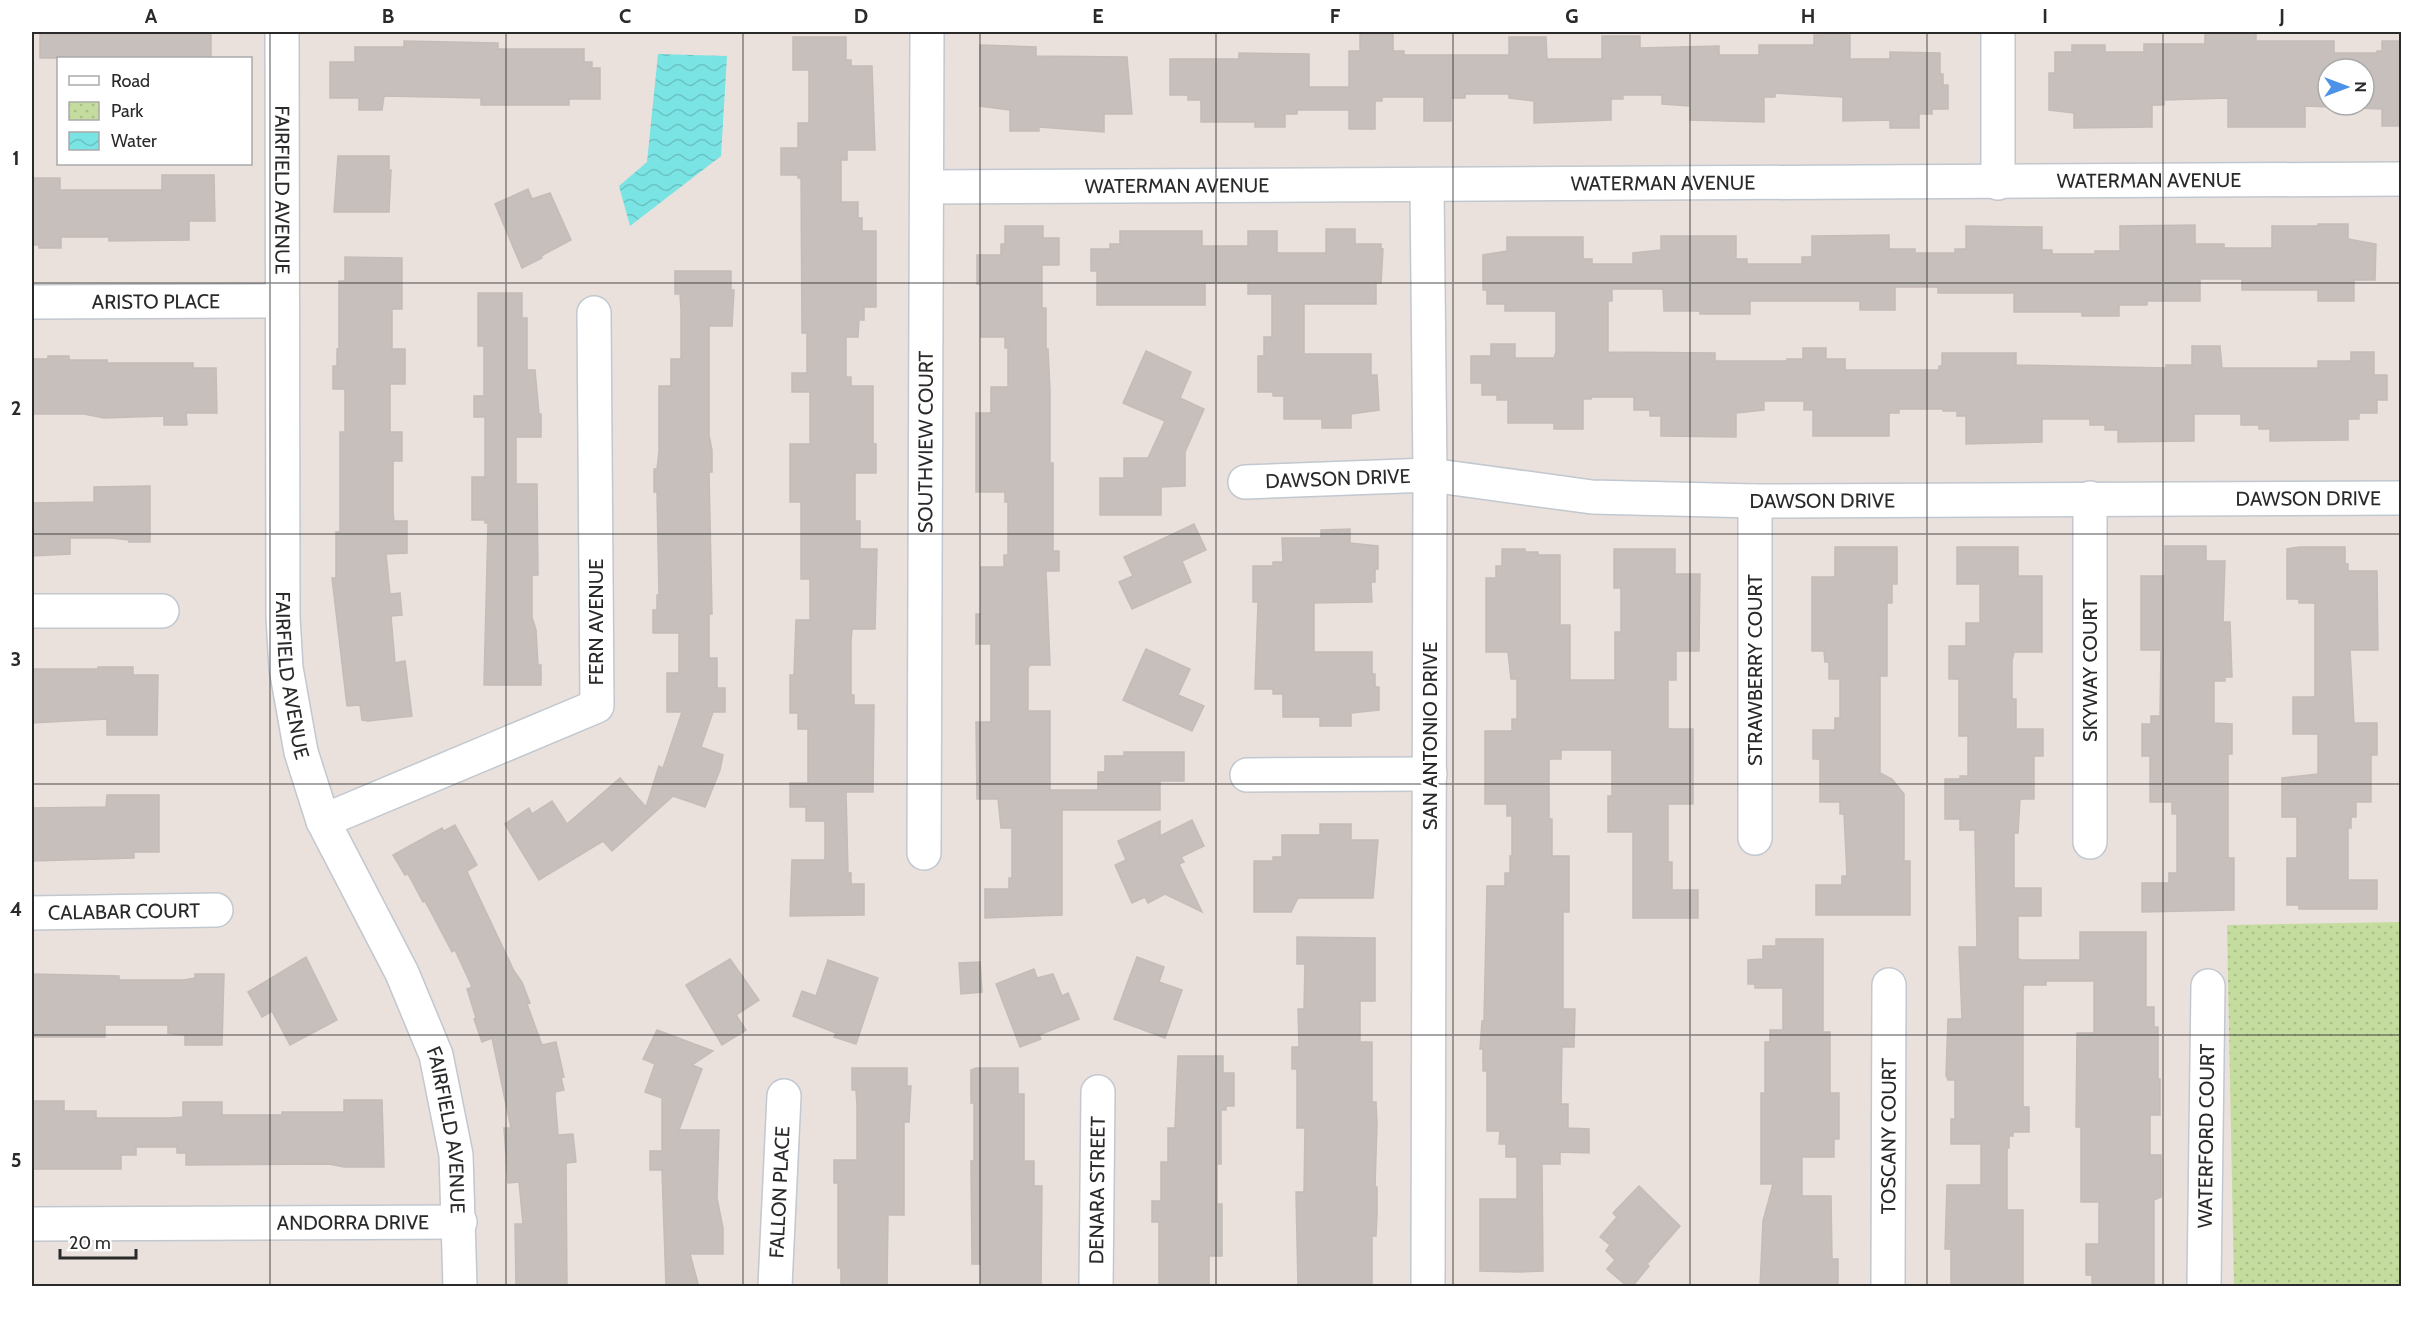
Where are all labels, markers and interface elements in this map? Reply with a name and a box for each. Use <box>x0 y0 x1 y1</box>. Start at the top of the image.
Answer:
text: A <box>145 4 158 28</box>
text: B <box>382 4 394 28</box>
text: C <box>619 4 631 28</box>
text: D <box>854 4 868 28</box>
text: E <box>1092 4 1104 28</box>
text: F <box>1330 4 1341 28</box>
text: G <box>1565 4 1579 28</box>
text: H <box>1801 4 1815 28</box>
text: I <box>2042 4 2048 28</box>
text: J <box>2278 4 2285 28</box>
legend <box>57 57 252 165</box>
north arrow <box>2316 57 2376 117</box>
text: Road <box>111 70 150 92</box>
text: N <box>2351 81 2370 93</box>
text: Park <box>111 100 144 122</box>
street label: FAIRFIELD AVENUE <box>270 105 294 275</box>
text: Water <box>111 130 157 152</box>
text: 1 <box>12 146 20 170</box>
street label: WATERMAN AVENUE <box>2057 168 2241 193</box>
street label: WATERMAN AVENUE <box>1571 171 1755 196</box>
street label: WATERMAN AVENUE <box>1085 173 1269 198</box>
street label: ARISTO PLACE <box>92 289 220 314</box>
street label: SOUTHVIEW COURT <box>913 350 938 533</box>
text: 2 <box>11 396 21 420</box>
street label: DAWSON DRIVE <box>1265 464 1411 493</box>
street label: DAWSON DRIVE <box>2236 486 2381 511</box>
street label: DAWSON DRIVE <box>1750 488 1895 513</box>
street label: FERN AVENUE <box>584 559 608 685</box>
street label: STRAWBERRY COURT <box>1743 574 1767 766</box>
street label: FAIRFIELD AVENUE <box>271 591 315 762</box>
street label: SKYWAY COURT <box>2078 598 2102 742</box>
street label: SAN ANTONIO DRIVE <box>1418 642 1442 830</box>
text: 3 <box>11 647 21 671</box>
text: 4 <box>10 897 22 921</box>
street label: CALABAR COURT <box>48 898 201 925</box>
street label: FAIRFIELD AVENUE <box>422 1043 470 1214</box>
street label: WATERFORD COURT <box>2193 1043 2219 1228</box>
street label: TOSCANY COURT <box>1876 1057 1901 1214</box>
street label: DENARA STREET <box>1084 1115 1110 1264</box>
street label: FALLON PLACE <box>764 1125 795 1259</box>
text: 5 <box>11 1148 21 1172</box>
street label: ANDORRA DRIVE <box>277 1210 429 1235</box>
scale bar <box>60 1222 136 1260</box>
text: 20 m <box>69 1232 111 1254</box>

